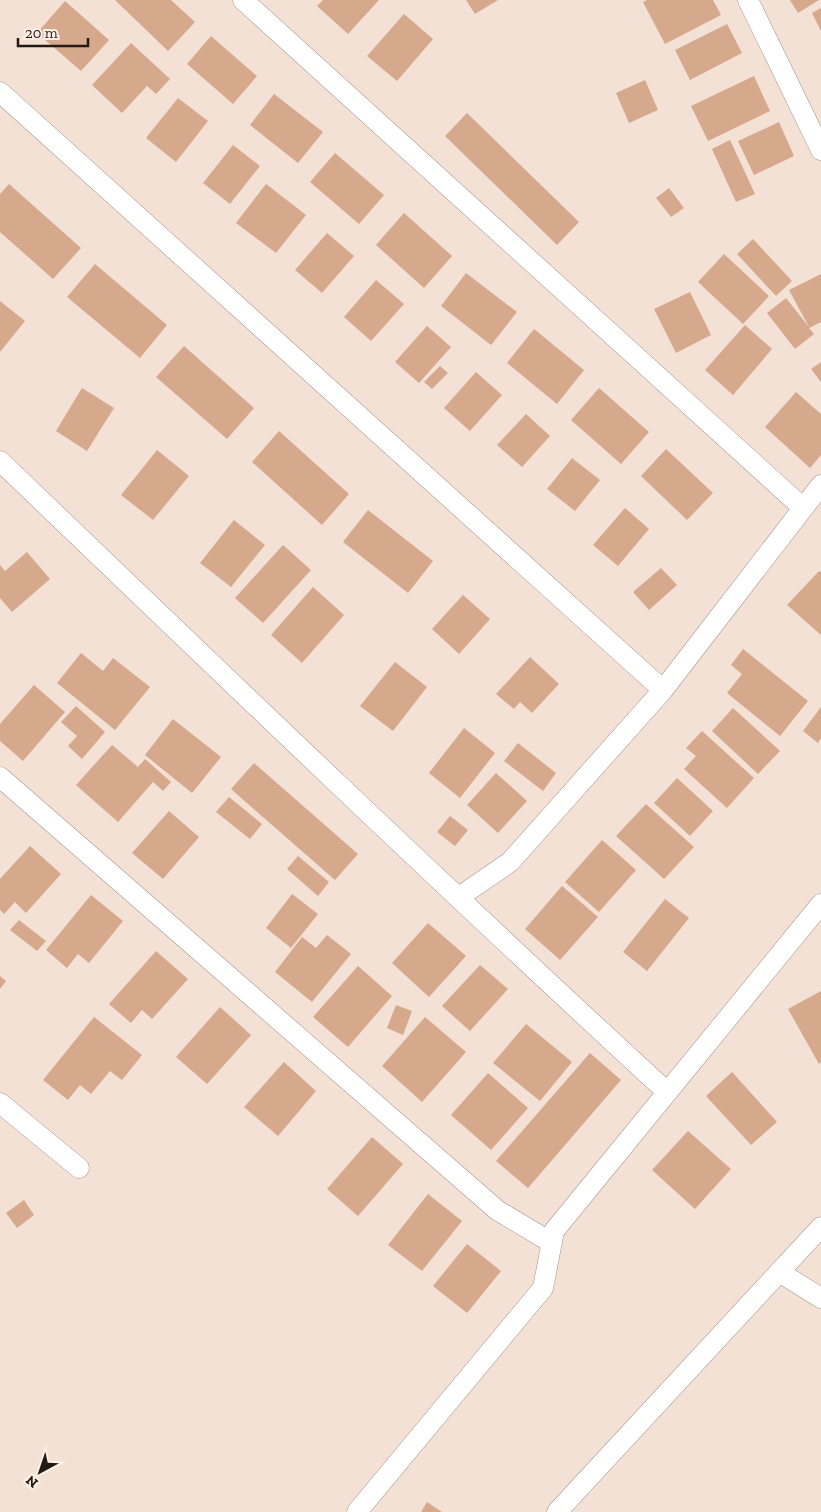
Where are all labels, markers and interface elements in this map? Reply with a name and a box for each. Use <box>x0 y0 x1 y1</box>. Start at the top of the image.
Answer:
scale bar <box>18 15 88 47</box>
text: 20 m <box>25 24 58 42</box>
north arrow <box>15 1447 65 1497</box>
text: N <box>22 1471 42 1492</box>

